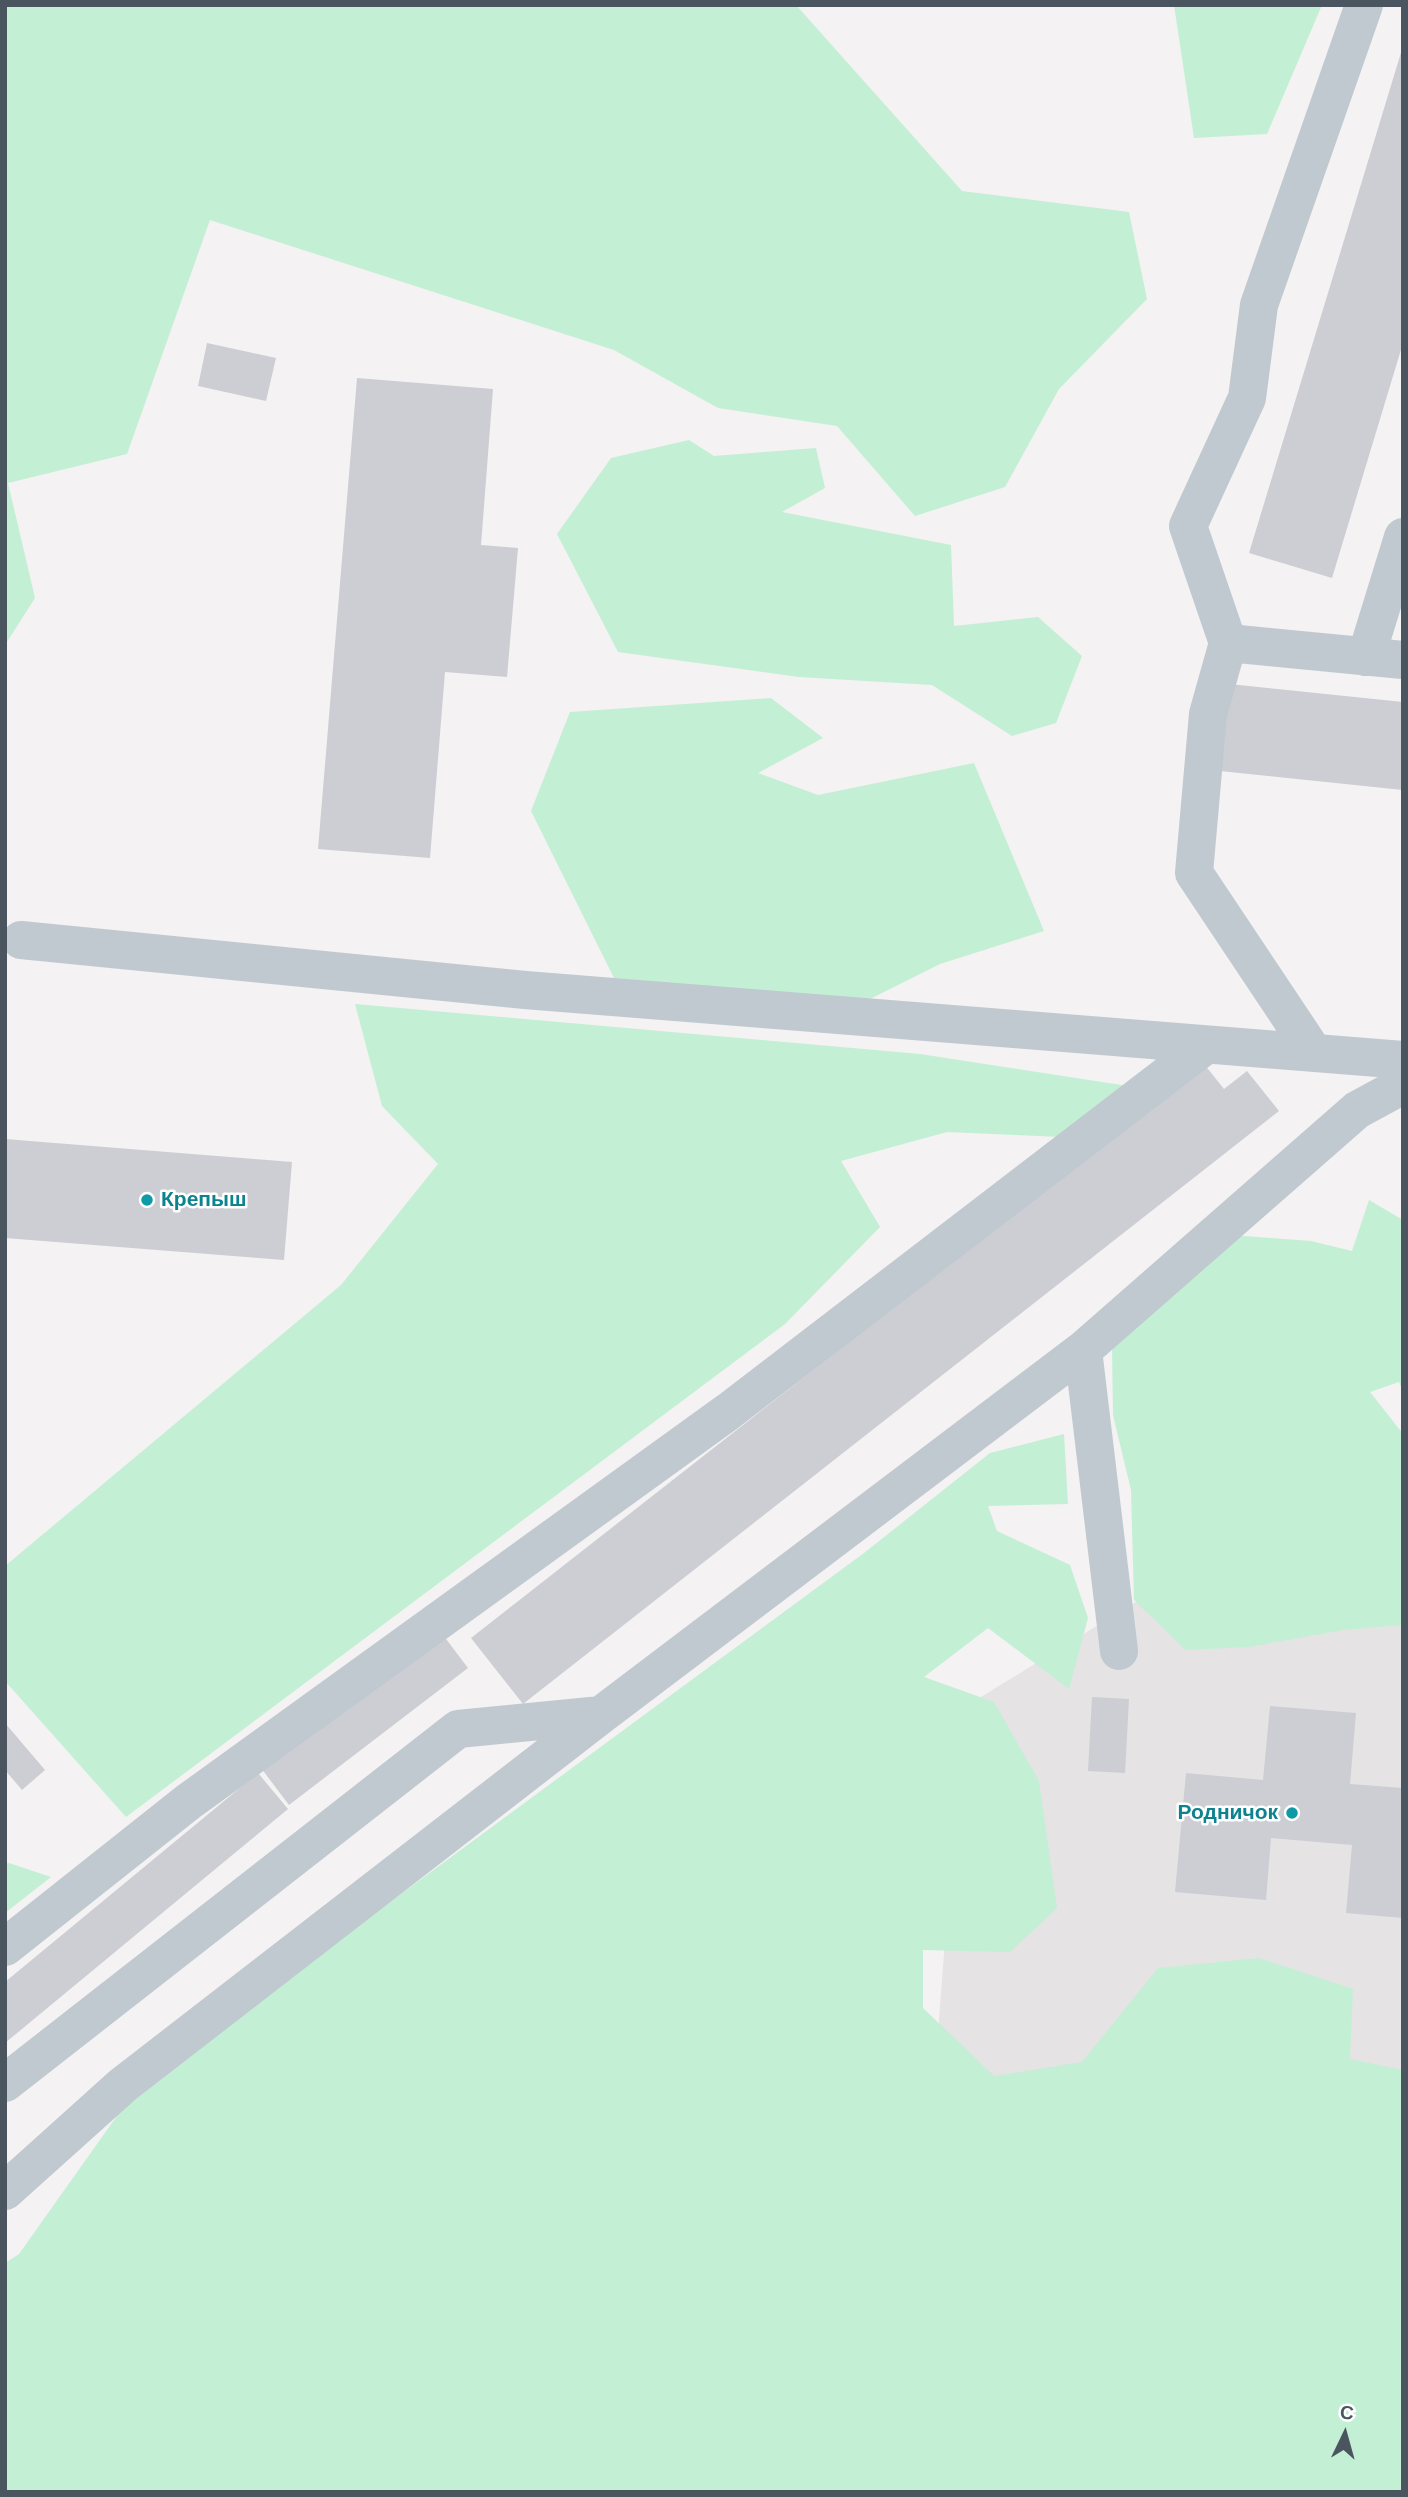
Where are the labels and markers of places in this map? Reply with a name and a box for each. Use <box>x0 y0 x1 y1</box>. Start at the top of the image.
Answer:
place label: Крепыш <box>161 1187 246 1213</box>
marker: Крепыш <box>139 1192 155 1208</box>
place label: Родничок <box>1178 1800 1278 1826</box>
marker: Родничок <box>1284 1805 1300 1821</box>

